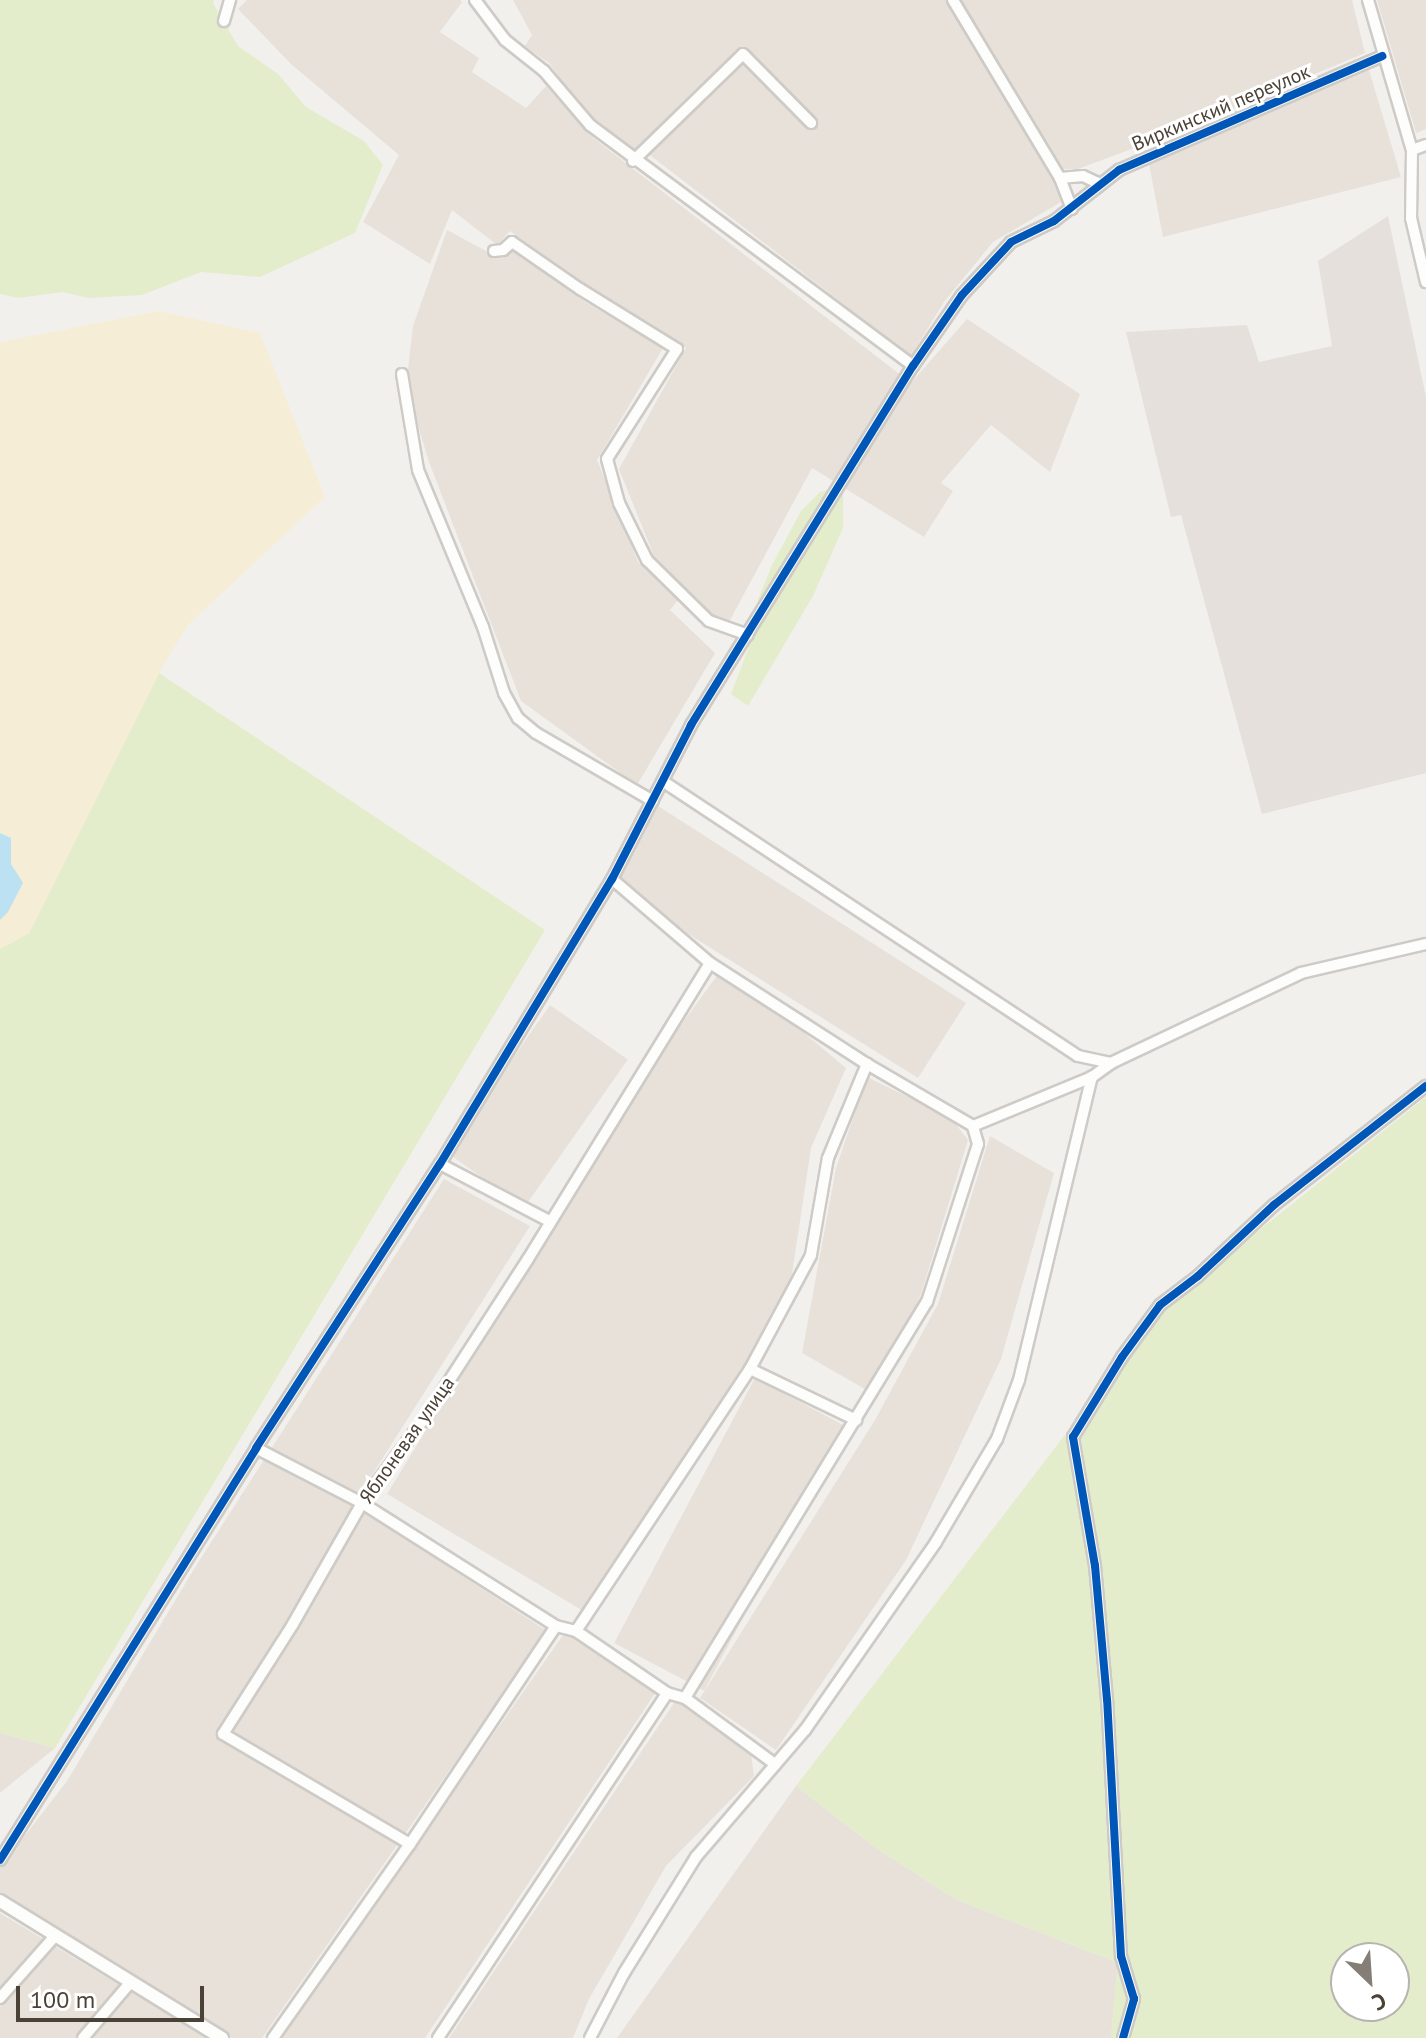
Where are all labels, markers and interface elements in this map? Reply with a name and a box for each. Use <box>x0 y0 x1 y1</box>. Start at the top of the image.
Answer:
street label: Виркинский переулок <box>1128 60 1314 156</box>
street label: Яблоневая улица <box>354 1372 460 1508</box>
north arrow <box>1330 1942 1410 2022</box>
scale bar <box>20 1970 208 2020</box>
text: 100 m <box>30 1984 95 2015</box>
text: С <box>1368 1987 1391 2017</box>

